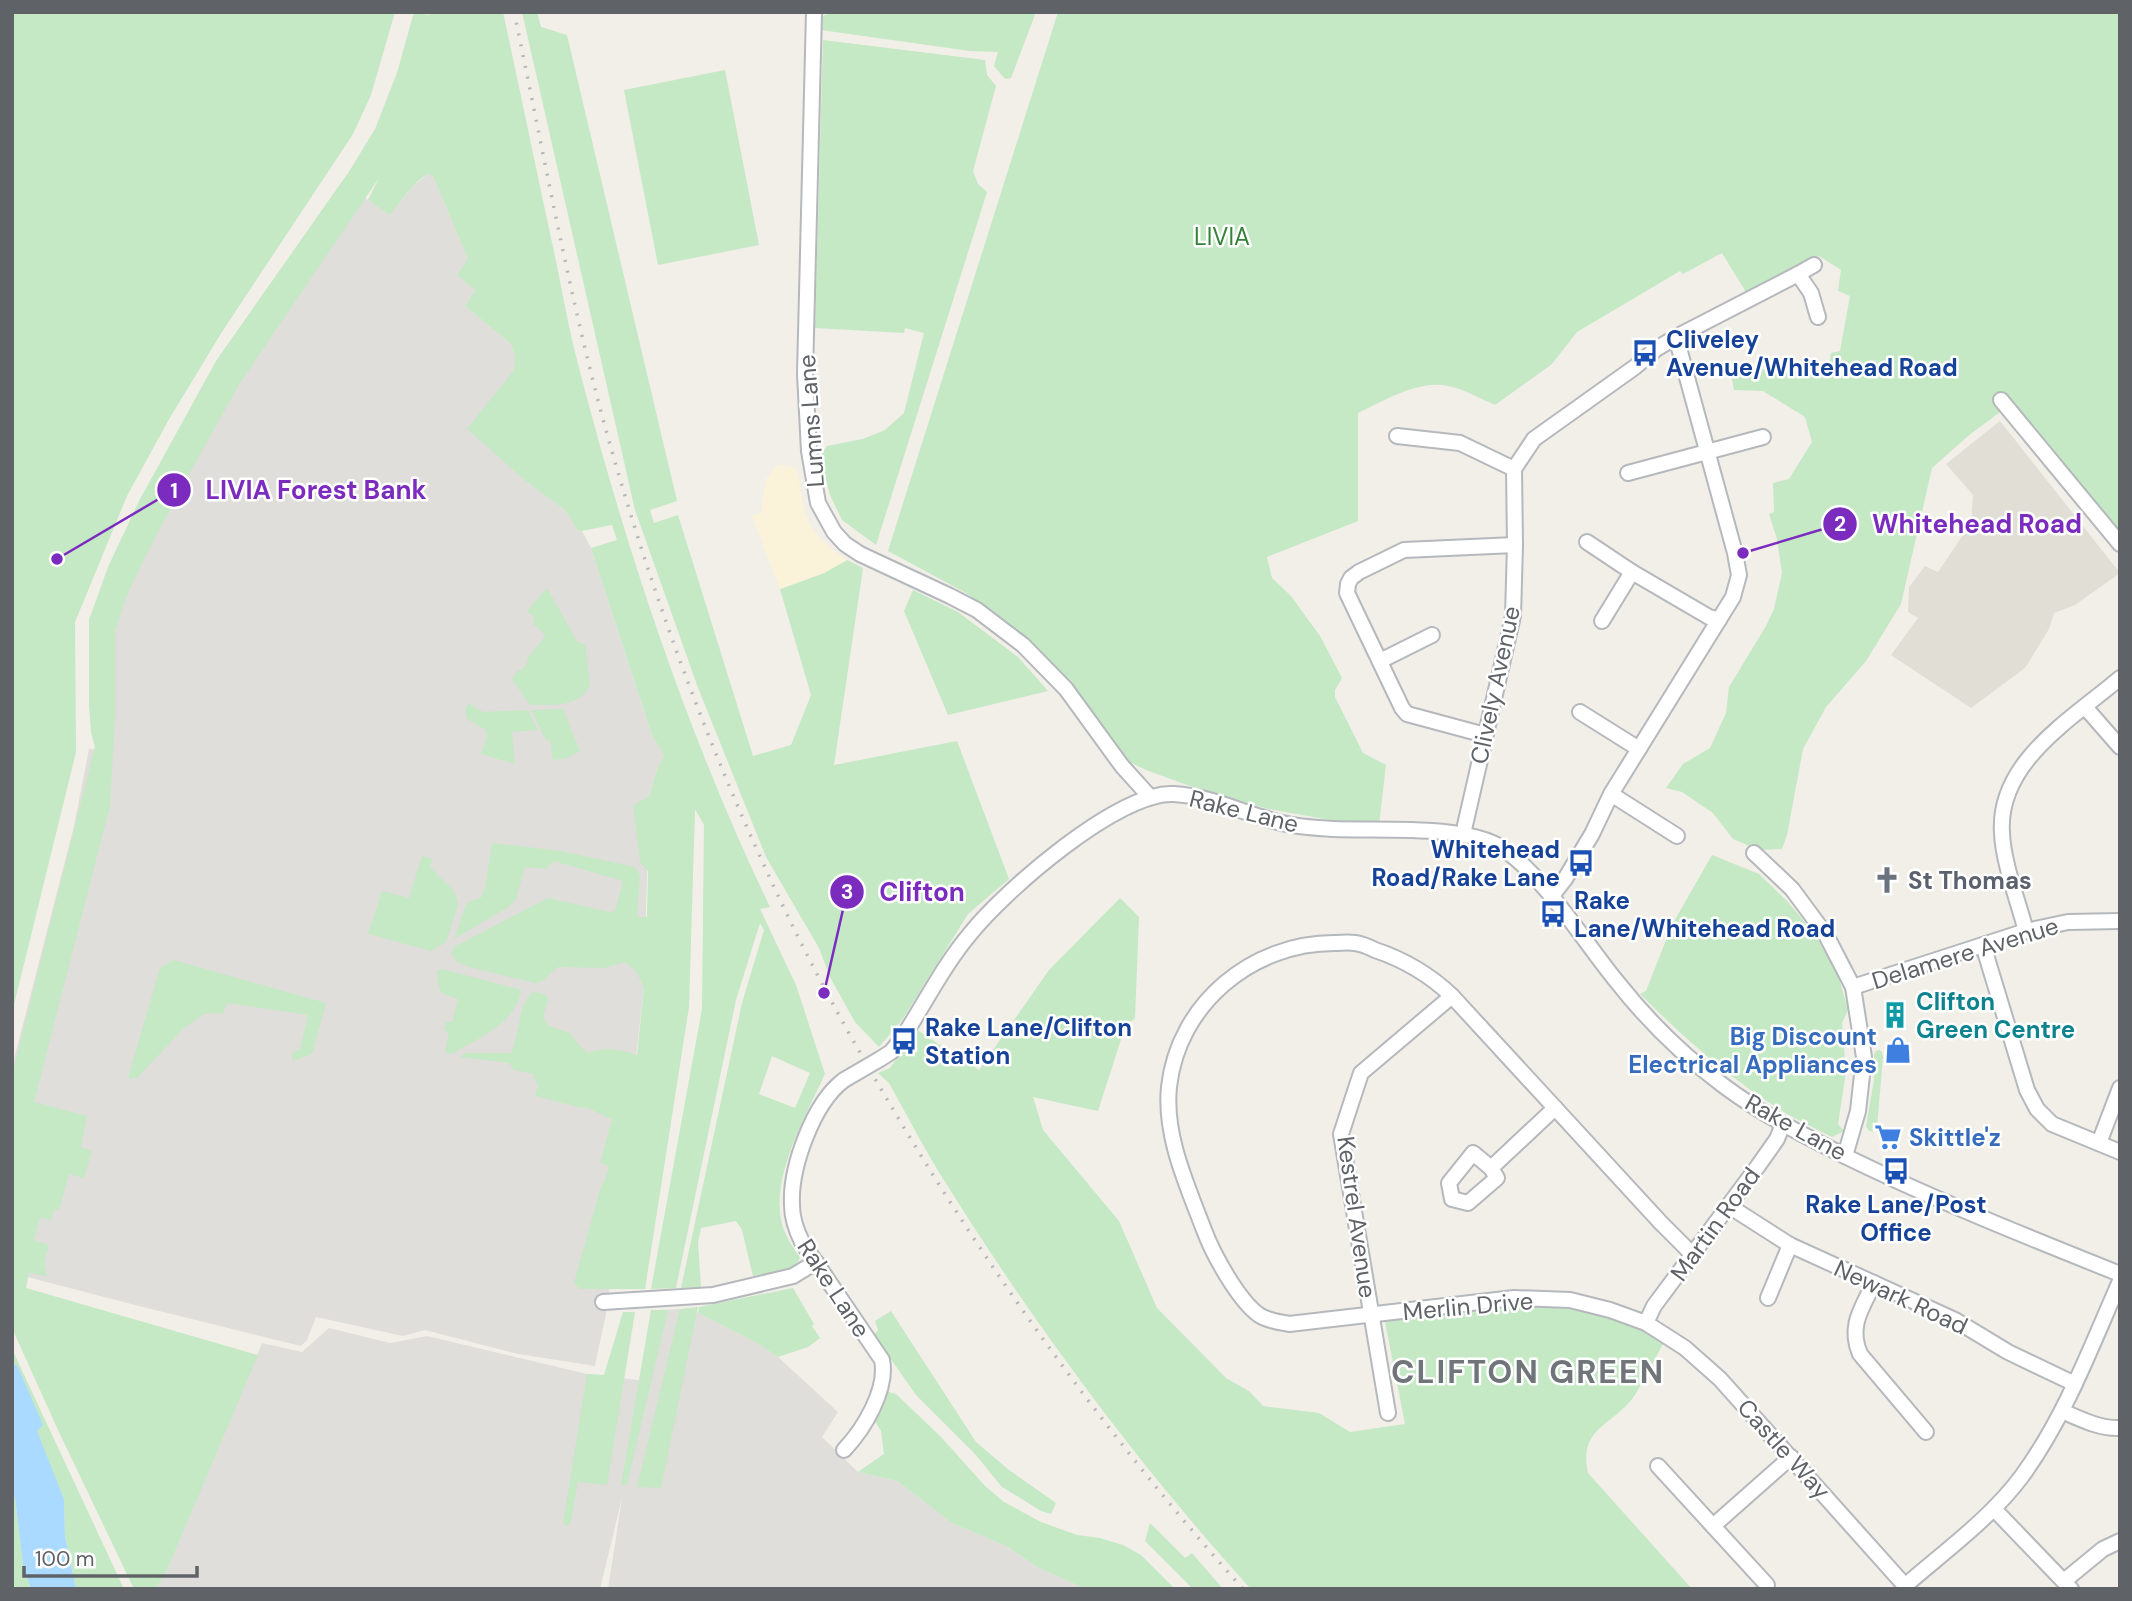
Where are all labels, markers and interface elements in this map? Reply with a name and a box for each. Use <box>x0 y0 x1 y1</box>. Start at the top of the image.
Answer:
park label: LIVIA <box>1194 221 1250 252</box>
place label: Cliveley Avenue/Whitehead Road <box>1666 324 1958 383</box>
bus stop icon: Cliveley Avenue/Whitehead Road <box>1630 338 1660 368</box>
street label: Lumns Lane <box>791 354 831 488</box>
callout: LIVIA Forest Bank <box>156 467 440 514</box>
text: LIVIA Forest Bank <box>206 473 426 507</box>
text: 1 <box>170 477 178 505</box>
callout: Whitehead Road <box>1823 500 2096 547</box>
text: Whitehead Road <box>1872 507 2082 541</box>
text: 2 <box>1834 510 1846 538</box>
street label: Clively Avenue <box>1463 603 1527 767</box>
street label: Rake Lane <box>1186 782 1302 840</box>
place label: Whitehead Road/Rake Lane <box>1371 834 1560 893</box>
bus stop icon: Whitehead Road/Rake Lane <box>1566 848 1596 878</box>
church icon: St Thomas <box>1872 865 1902 895</box>
place label: St Thomas <box>1908 865 2032 896</box>
callout: Clifton <box>830 868 979 915</box>
text: Clifton <box>879 875 965 909</box>
text: 3 <box>841 878 853 906</box>
place label: Rake Lane/Whitehead Road <box>1574 885 1835 944</box>
bus stop icon: Rake Lane/Whitehead Road <box>1538 899 1568 929</box>
street label: Delamere Avenue <box>1868 910 2062 996</box>
place label: Clifton Green Centre <box>1916 986 2075 1045</box>
building icon: Clifton Green Centre <box>1880 1000 1910 1030</box>
place label: Rake Lane/Clifton Station <box>925 1012 1132 1071</box>
place label: Big Discount Electrical Appliances <box>1628 1021 1877 1080</box>
bus stop icon: Rake Lane/Clifton Station <box>889 1026 919 1056</box>
shop icon: Big Discount Electrical Appliances <box>1883 1035 1913 1065</box>
street label: Rake Lane <box>1740 1086 1852 1168</box>
supermarket icon: Skittle'z <box>1873 1122 1903 1152</box>
place label: Skittle'z <box>1909 1122 2001 1153</box>
street label: Kestrel Avenue <box>1330 1134 1384 1300</box>
bus stop icon: Rake Lane/Post Office <box>1881 1156 1911 1186</box>
street label: Martin Road <box>1663 1161 1767 1287</box>
place label: Rake Lane/Post Office <box>1805 1189 1987 1248</box>
street label: Rake Lane <box>791 1233 877 1343</box>
street label: Newark Road <box>1829 1253 1973 1341</box>
street label: Merlin Drive <box>1401 1285 1535 1327</box>
district label: CLIFTON GREEN <box>1391 1351 1665 1393</box>
street label: Castle Way <box>1731 1392 1837 1506</box>
scale bar <box>24 1534 198 1578</box>
text: 100 m <box>35 1545 95 1573</box>

